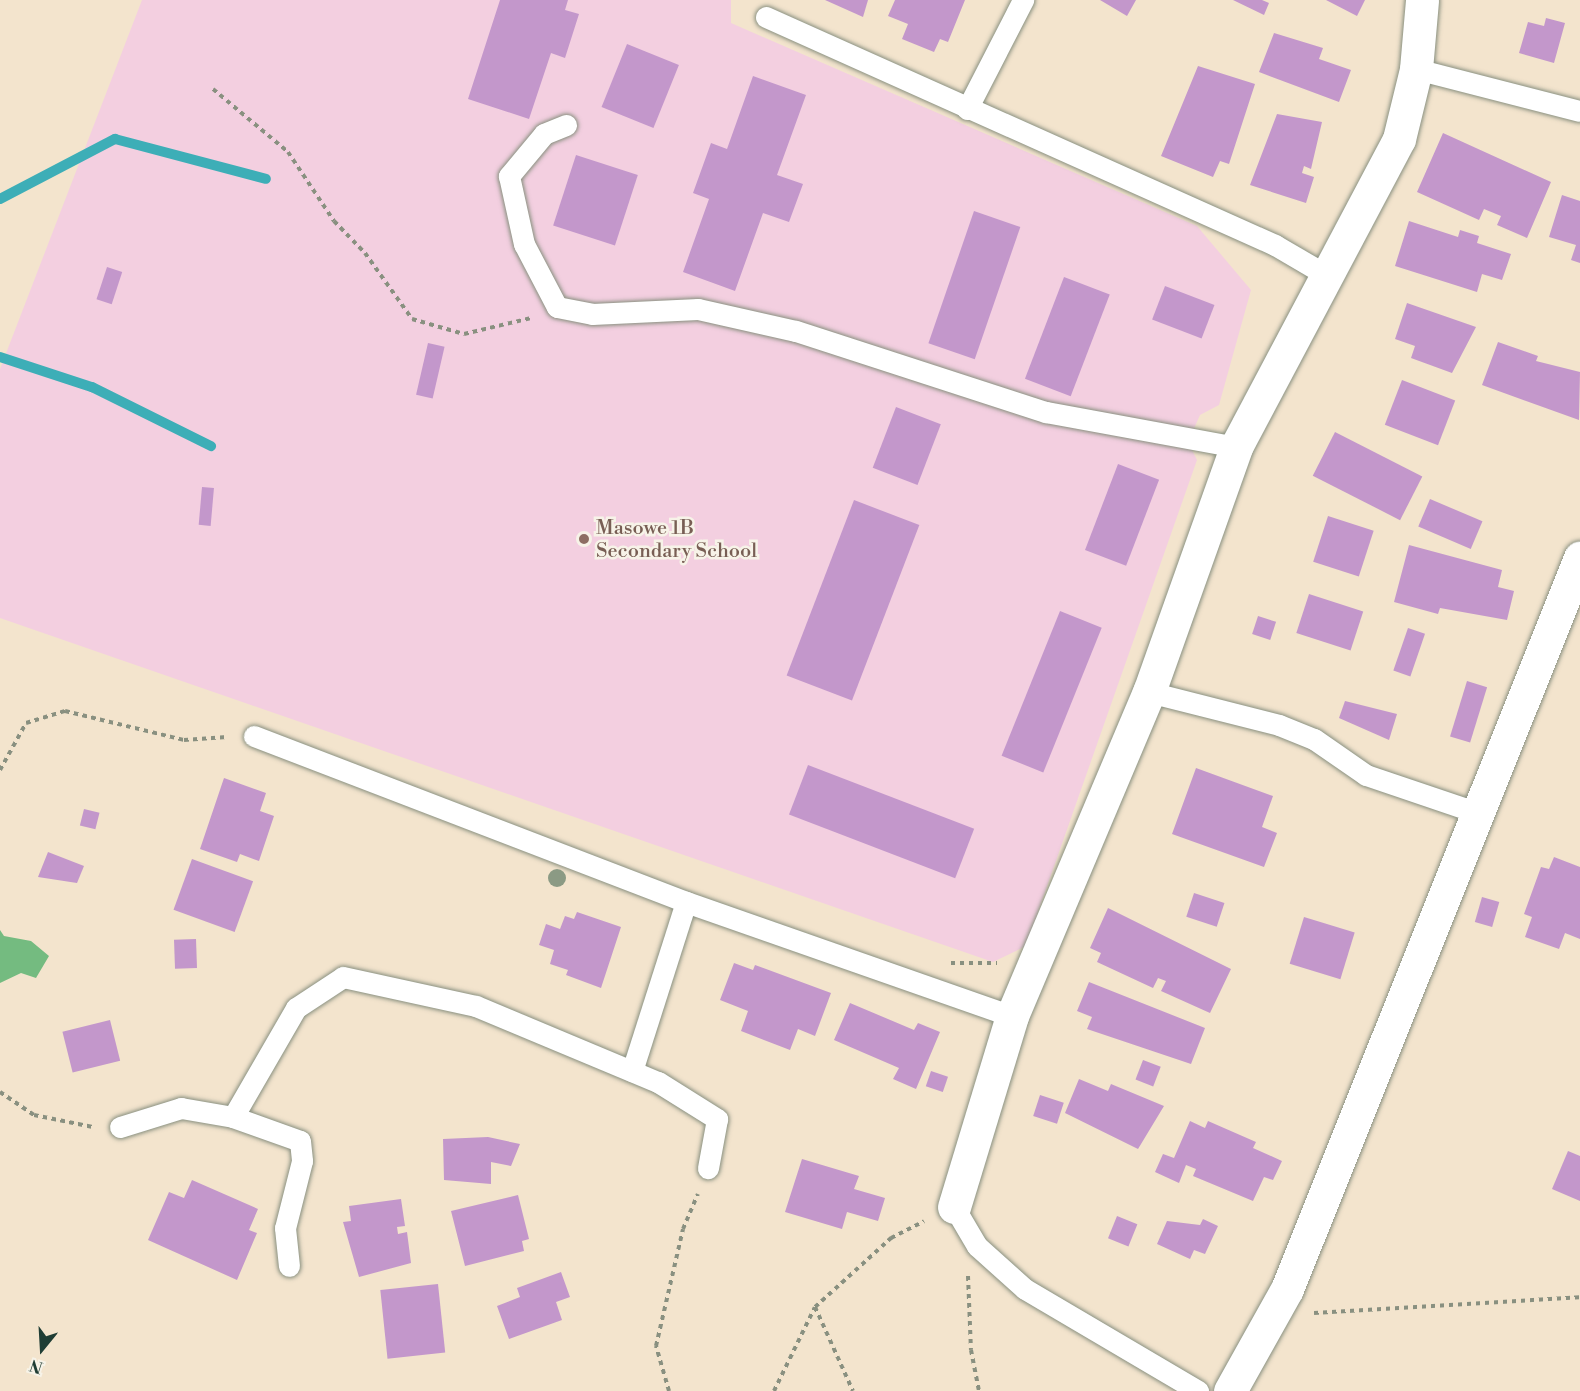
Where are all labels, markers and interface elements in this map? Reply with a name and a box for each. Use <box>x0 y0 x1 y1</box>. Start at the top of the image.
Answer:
place label: Masowe 1B Secondary School <box>596 516 757 563</box>
marker: Masowe 1B Secondary School <box>577 532 591 546</box>
north arrow <box>12 1319 72 1379</box>
text: N <box>27 1355 46 1378</box>

